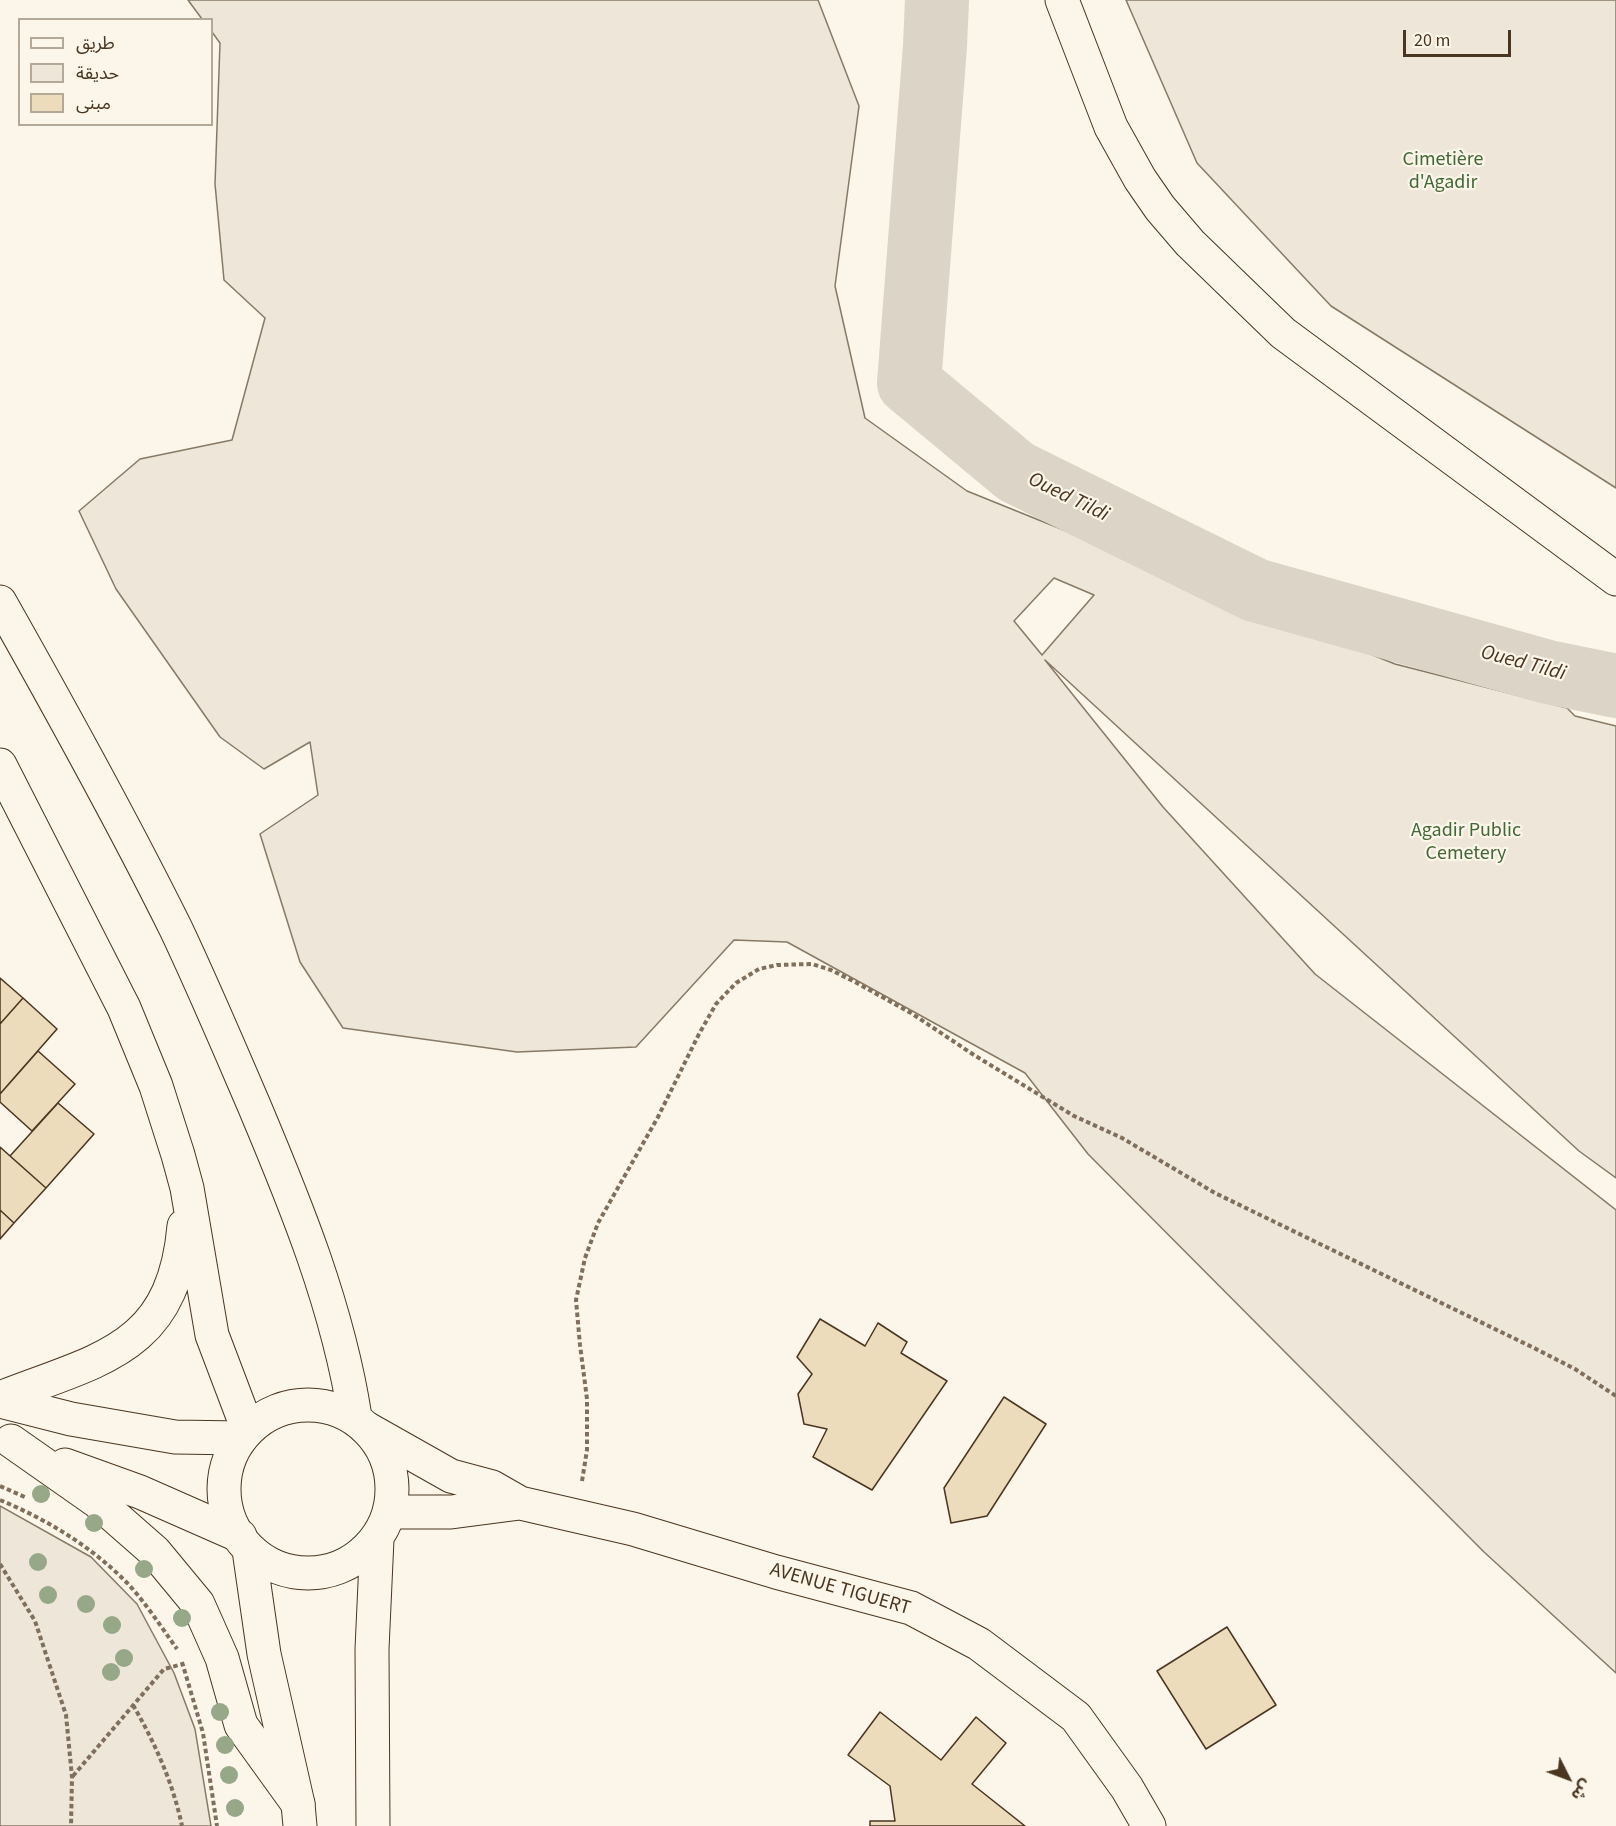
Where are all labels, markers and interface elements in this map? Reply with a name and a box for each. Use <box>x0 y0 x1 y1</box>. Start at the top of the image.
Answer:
legend <box>18 18 213 126</box>
scale bar <box>1406 18 1514 56</box>
text: 20 m <box>1414 28 1450 53</box>
text: طريق <box>76 31 115 56</box>
text: حديقة <box>76 61 119 86</box>
text: مبنى <box>76 91 111 116</box>
park label: Cimetière d'Agadir <box>1403 149 1483 196</box>
water label: Oued Tildi <box>1023 468 1113 528</box>
water label: Oued Tildi <box>1478 641 1568 687</box>
park label: Agadir Public Cemetery <box>1411 820 1521 867</box>
street label: AVENUE TIGUERT <box>767 1558 913 1622</box>
north arrow <box>1538 1748 1598 1808</box>
text: ش <box>1566 1775 1597 1806</box>

